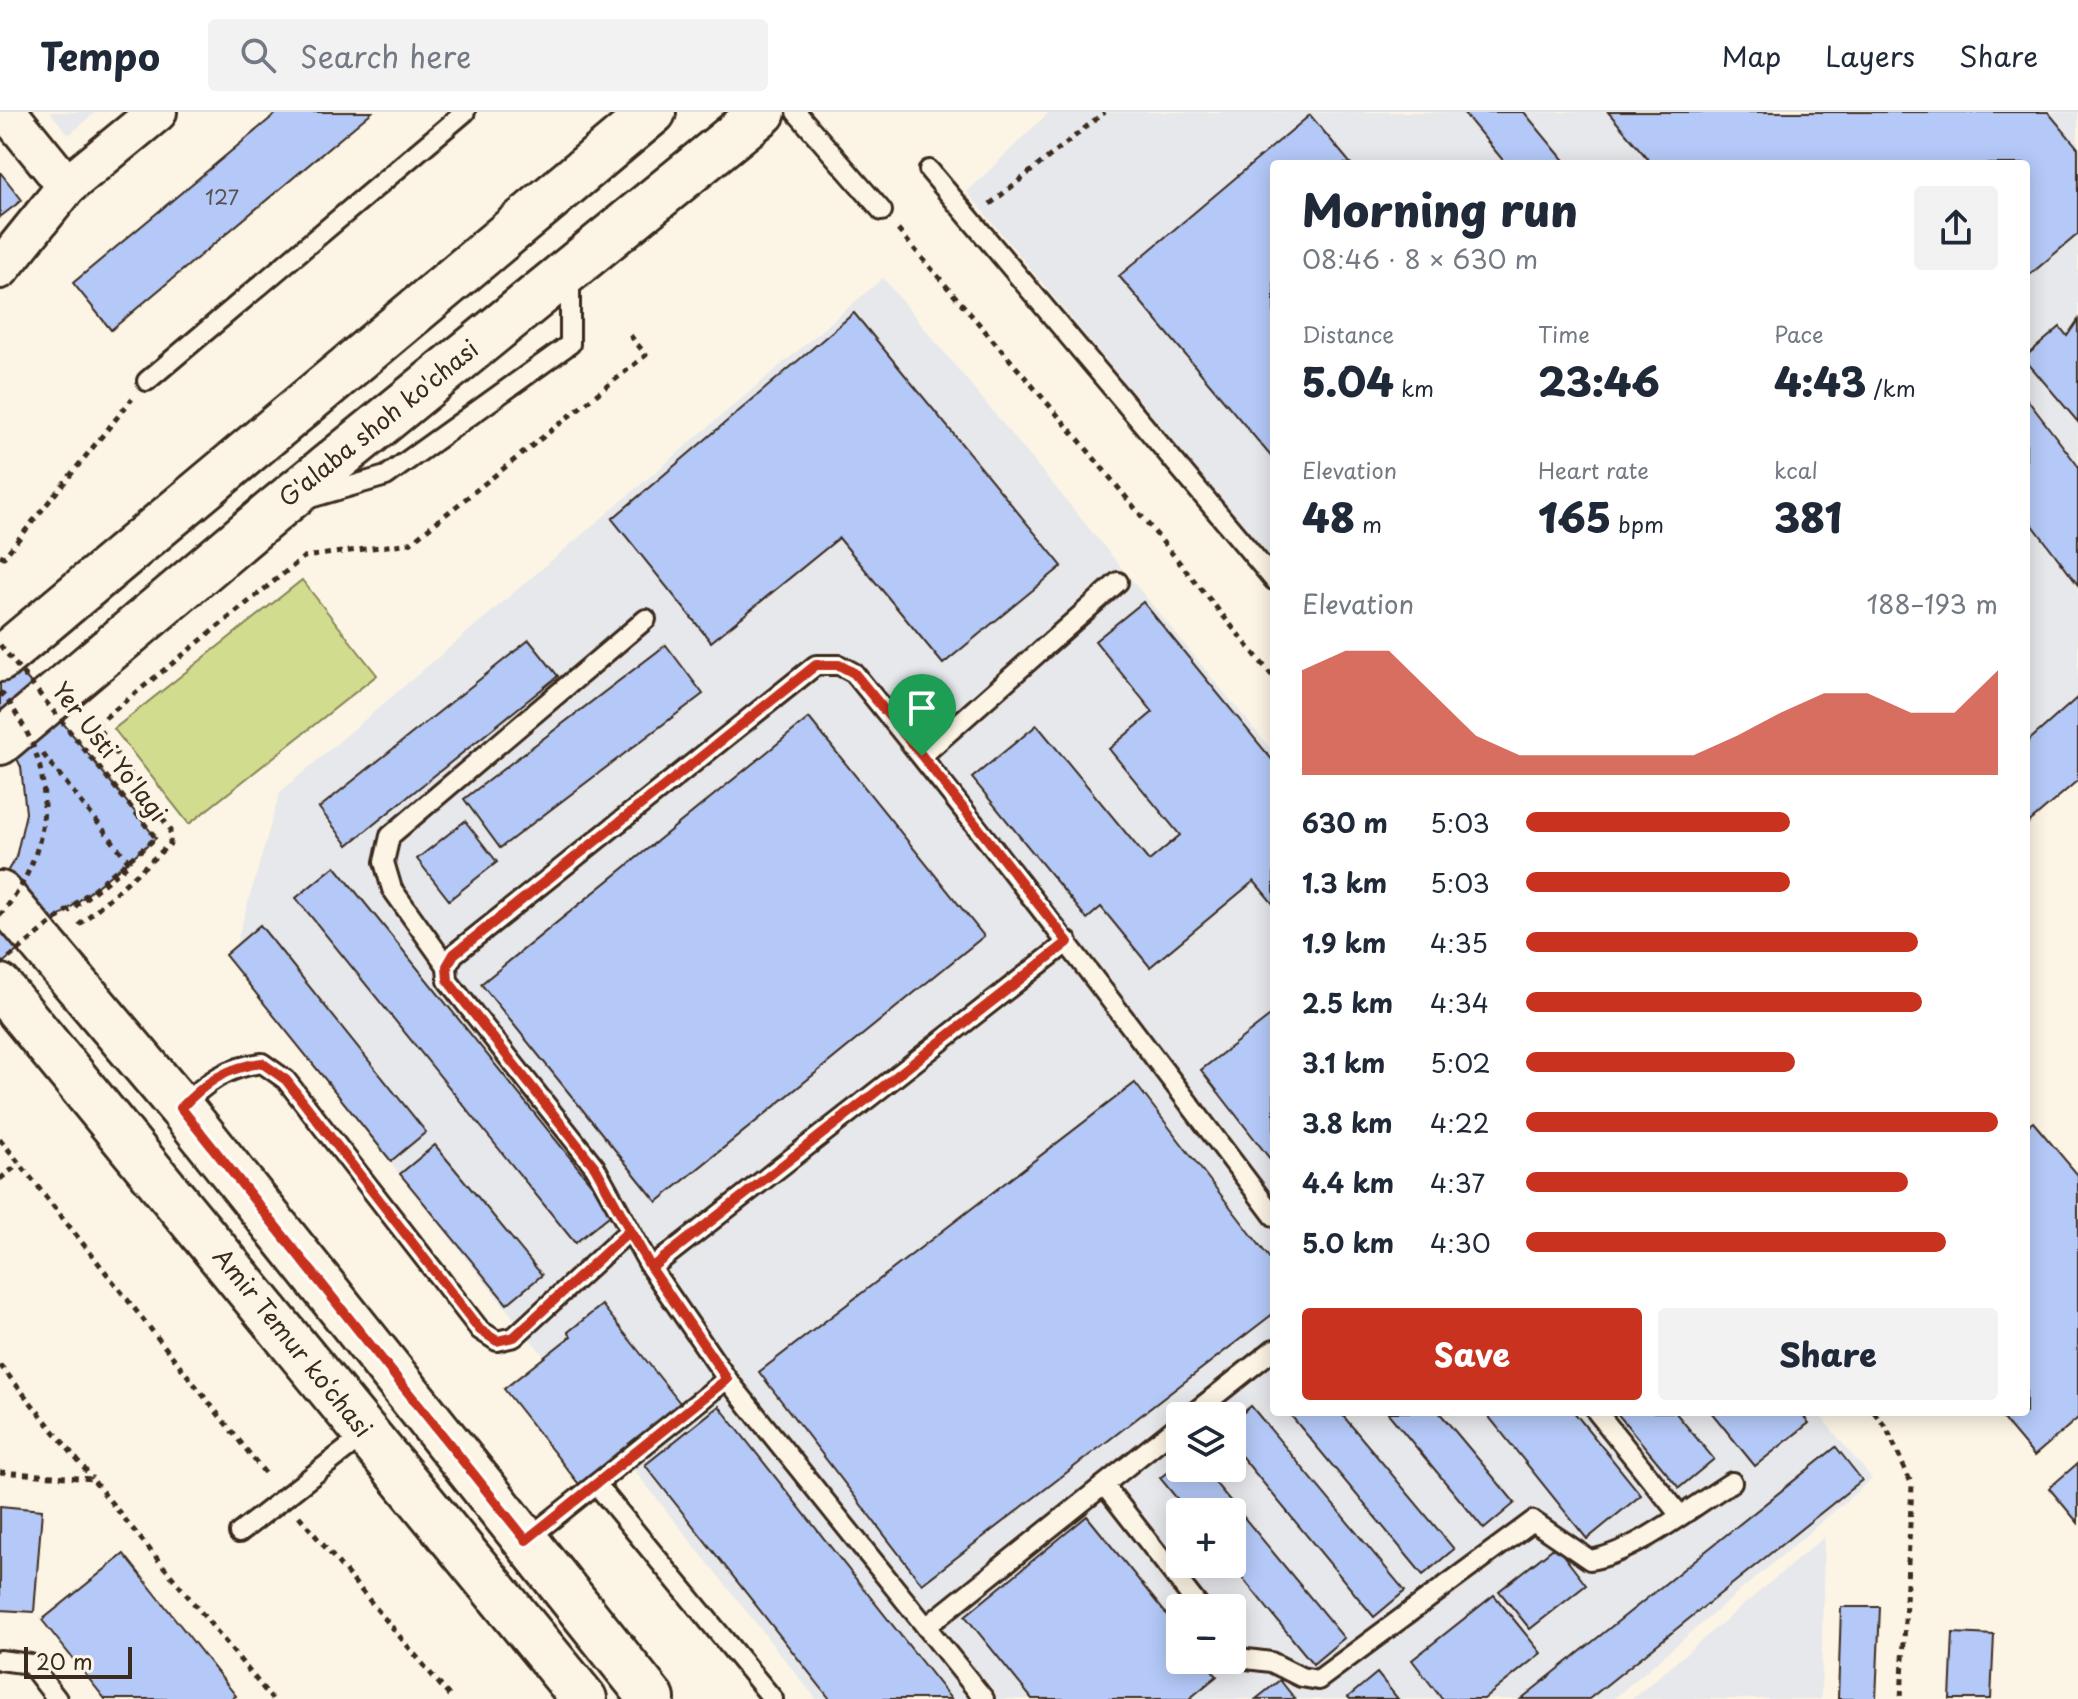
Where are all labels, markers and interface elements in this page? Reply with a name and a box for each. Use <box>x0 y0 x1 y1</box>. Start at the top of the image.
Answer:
search box <box>208 19 768 91</box>
text: Tempo <box>40 27 160 84</box>
icon: search <box>236 33 280 77</box>
text: Search here <box>300 33 472 78</box>
text: Map <box>1721 34 1781 77</box>
text: Layers <box>1825 34 1915 77</box>
text: Share <box>1959 34 2038 77</box>
text: Morning run <box>1302 176 1578 242</box>
house number: 127 <box>205 182 239 212</box>
button: share <box>1914 186 1998 270</box>
text: 08:46 · 8 × 630 m <box>1302 239 1538 278</box>
text: Distance <box>1302 317 1394 350</box>
text: Time <box>1538 317 1590 350</box>
text: Pace <box>1774 317 1824 350</box>
street label: G'alaba shoh ko'chasi <box>270 330 486 515</box>
text: 5.04 <box>1302 350 1394 411</box>
text: 23:46 <box>1538 350 1660 411</box>
text: 4:43 <box>1774 350 1866 411</box>
text: km <box>1394 371 1434 404</box>
text: /km <box>1866 371 1916 404</box>
text: Elevation <box>1302 453 1397 486</box>
text: Heart rate <box>1538 453 1649 486</box>
text: kcal <box>1774 453 1818 486</box>
text: 48 <box>1302 486 1355 547</box>
text: 165 <box>1538 486 1611 547</box>
text: 381 <box>1774 486 1842 547</box>
text: m <box>1355 507 1382 540</box>
text: bpm <box>1611 507 1664 540</box>
text: Elevation <box>1302 584 1414 623</box>
text: 188–193 m <box>1867 584 1998 623</box>
street label: Yer Usti Yo'lagi <box>44 673 177 828</box>
pin <box>888 674 956 756</box>
icon: arrive <box>900 686 944 730</box>
text: 630 m <box>1302 803 1388 842</box>
text: 5:03 <box>1430 803 1490 842</box>
text: 1.3 km <box>1302 863 1387 902</box>
text: 5:03 <box>1430 863 1490 902</box>
text: 1.9 km <box>1302 923 1386 962</box>
text: 4:35 <box>1430 923 1488 962</box>
text: 2.5 km <box>1302 983 1393 1022</box>
text: 4:34 <box>1430 983 1489 1022</box>
text: 3.1 km <box>1302 1043 1385 1082</box>
text: 5:02 <box>1430 1043 1491 1082</box>
text: 3.8 km <box>1302 1103 1393 1142</box>
text: 4:22 <box>1430 1103 1490 1142</box>
text: 4.4 km <box>1302 1163 1394 1202</box>
text: 4:37 <box>1430 1163 1485 1202</box>
text: 5.0 km <box>1302 1223 1394 1262</box>
text: 4:30 <box>1430 1223 1491 1262</box>
street label: Amir Temur ko‘chasi <box>206 1239 382 1444</box>
button: Save <box>1302 1308 1642 1400</box>
button: Share <box>1658 1308 1998 1400</box>
map controls <box>1166 1402 1246 1674</box>
button: layers <box>1166 1402 1246 1482</box>
button: + <box>1166 1498 1246 1578</box>
button: − <box>1166 1594 1246 1674</box>
scale bar <box>24 1643 132 1679</box>
text: 20 m <box>36 1644 93 1677</box>

